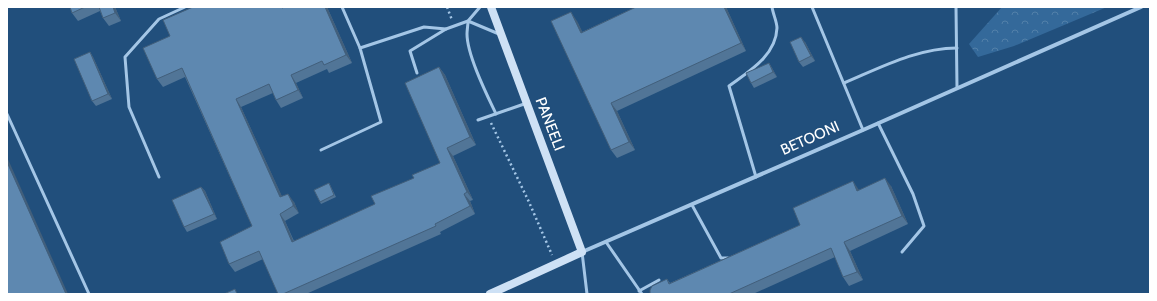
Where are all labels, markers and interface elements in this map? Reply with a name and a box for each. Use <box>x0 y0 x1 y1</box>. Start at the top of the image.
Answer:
street label: PANEELI <box>532 95 568 153</box>
street label: BETOONI <box>778 117 842 159</box>

